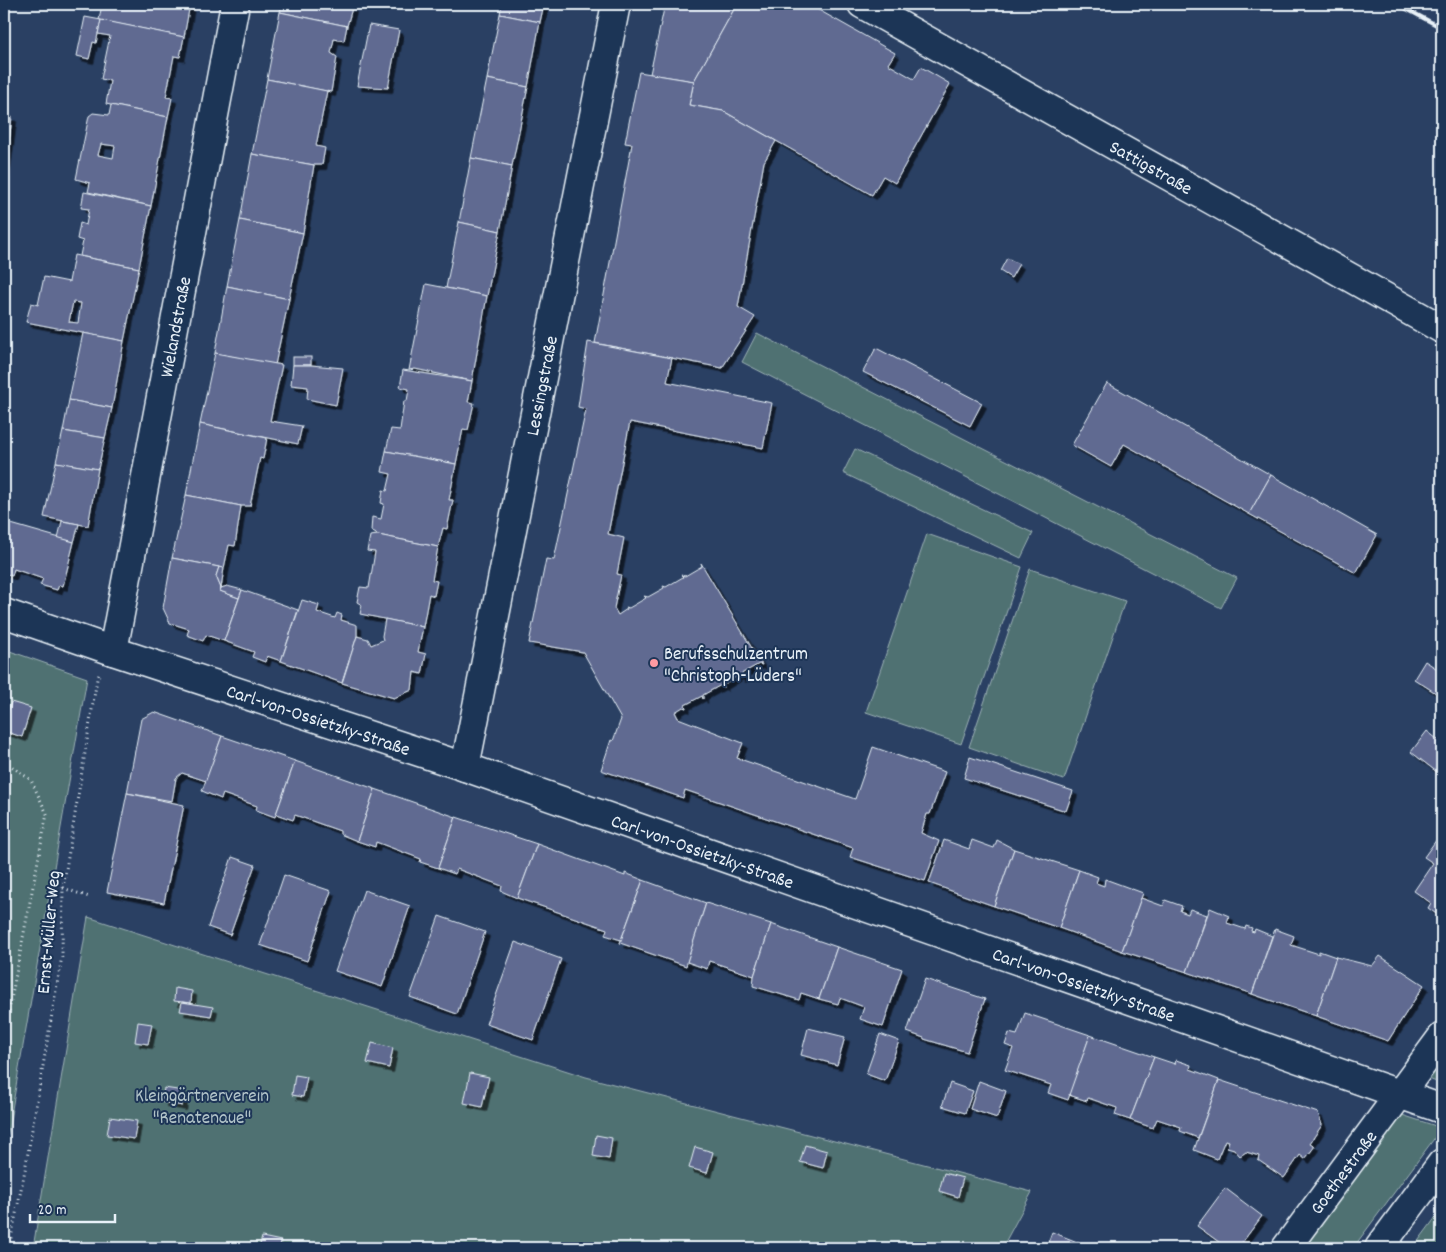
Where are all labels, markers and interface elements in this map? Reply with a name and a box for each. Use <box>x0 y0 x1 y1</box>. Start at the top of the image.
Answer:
street label: Sattigstraße <box>1103 135 1196 204</box>
street label: Wielandstraße <box>155 275 200 380</box>
street label: Lessingstraße <box>521 334 567 438</box>
place label: Berufsschulzentrum "Christoph-Lüders" <box>664 642 808 691</box>
marker: Berufsschulzentrum "Christoph-Lüders" <box>648 657 660 669</box>
street label: Carl-von-Ossietzky-Straße <box>222 679 413 765</box>
street label: Carl-von-Ossietzky-Straße <box>607 809 797 898</box>
street label: Ernst-Müller-Weg <box>32 869 69 995</box>
street label: Carl-von-Ossietzky-Straße <box>988 943 1178 1031</box>
park label: Kleingärtnerverein "Renatenaue" <box>135 1084 269 1133</box>
street label: Goethestraße <box>1305 1126 1386 1222</box>
scale bar <box>30 1192 115 1224</box>
text: 20 m <box>38 1200 66 1222</box>

